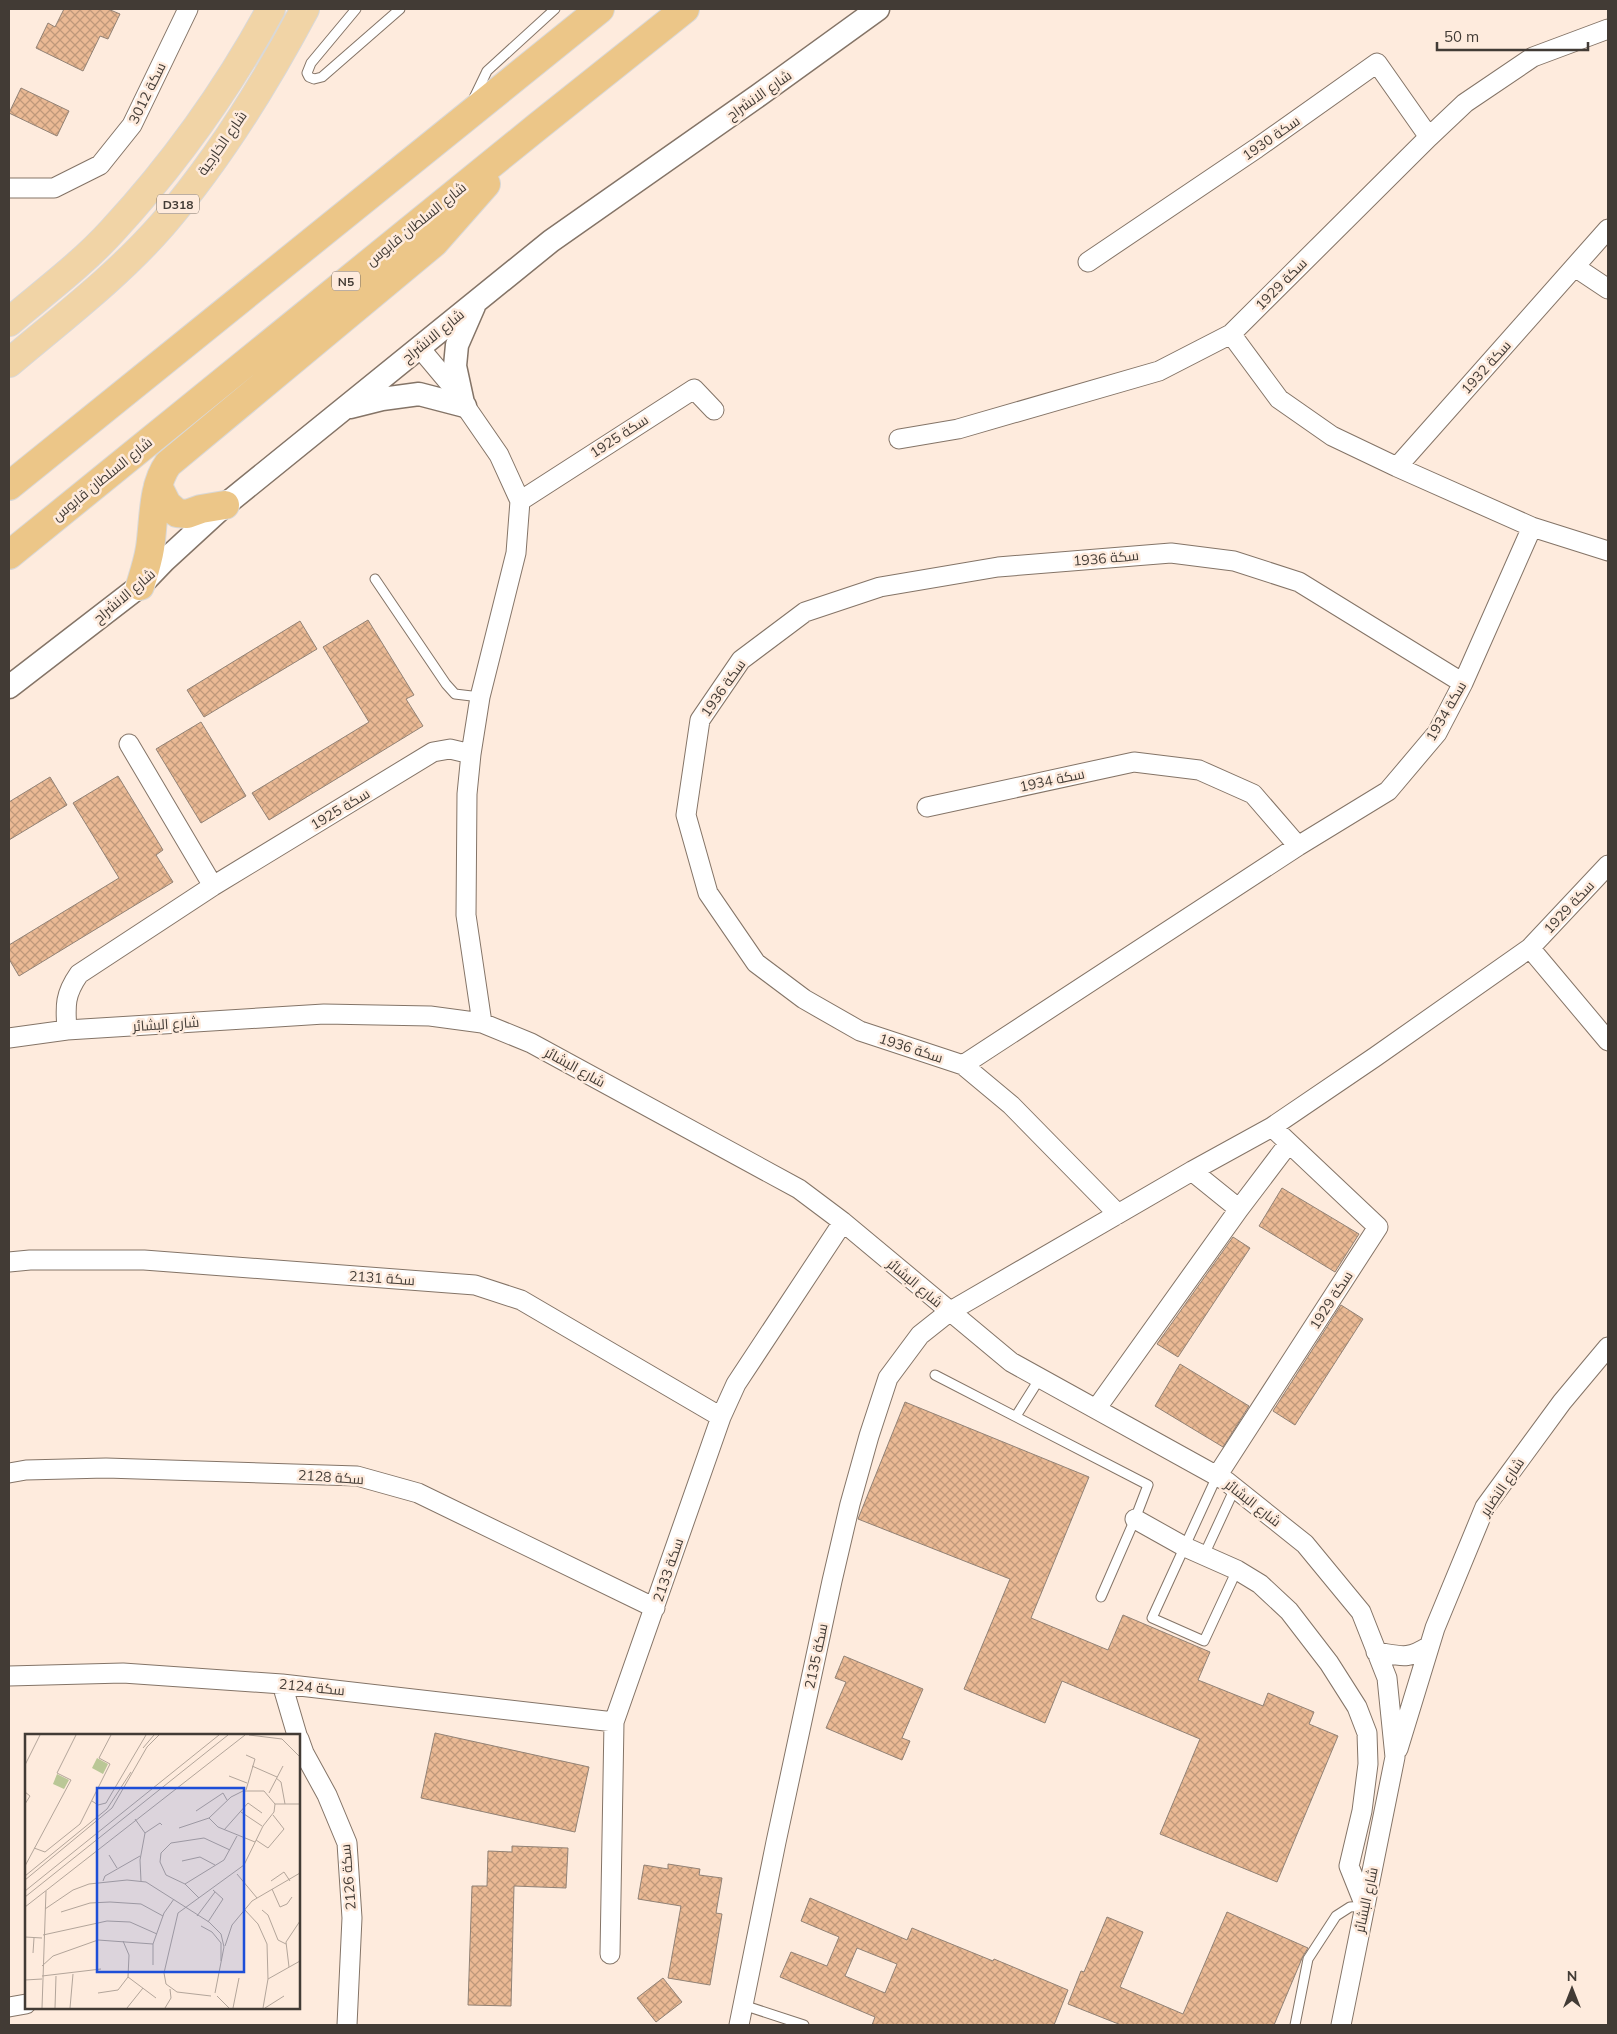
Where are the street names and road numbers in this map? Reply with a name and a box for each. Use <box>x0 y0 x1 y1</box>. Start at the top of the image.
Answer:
street label: سكة 3012 <box>124 59 170 127</box>
street label: شارع الانشراح <box>723 66 795 124</box>
street label: شارع الخارجية <box>193 107 251 179</box>
street label: سكة 1930 <box>1239 112 1303 164</box>
street label: شارع السلطان قابوس <box>362 178 470 270</box>
road number: D318 <box>157 194 199 213</box>
street label: سكة 1929 <box>1251 254 1311 314</box>
road number: N5 <box>332 272 360 290</box>
street label: شارع الانشراح <box>398 305 468 367</box>
street label: سكة 1932 <box>1457 336 1515 398</box>
street label: سكة 1925 <box>586 410 652 462</box>
street label: شارع السلطان قابوس <box>48 433 156 525</box>
street label: سكة 1936 <box>1072 546 1140 570</box>
street label: شارع الانشراح <box>89 565 159 627</box>
street label: سكة 1936 <box>697 656 749 720</box>
street label: سكة 1934 <box>1422 678 1470 744</box>
street label: سكة 1934 <box>1018 764 1086 796</box>
street label: سكة 1925 <box>307 784 373 834</box>
street label: سكة 1929 <box>1540 877 1598 937</box>
street label: شارع البشائر <box>131 1013 200 1035</box>
street label: سكة 1936 <box>877 1029 945 1067</box>
street label: شارع البشائر <box>541 1042 608 1091</box>
street label: شارع البشائر <box>883 1254 946 1311</box>
street label: سكة 2131 <box>348 1267 416 1289</box>
street label: سكة 1929 <box>1305 1267 1357 1333</box>
street label: شارع النضاير <box>1475 1454 1528 1520</box>
street label: سكة 2128 <box>297 1466 365 1488</box>
street label: شارع البشائر <box>1220 1475 1285 1531</box>
street label: سكة 2133 <box>649 1536 687 1604</box>
street label: سكة 2135 <box>800 1622 832 1690</box>
street label: سكة 2124 <box>278 1675 346 1699</box>
street label: سكة 2126 <box>336 1843 360 1911</box>
street label: شارع البشائر <box>1350 1866 1382 1935</box>

